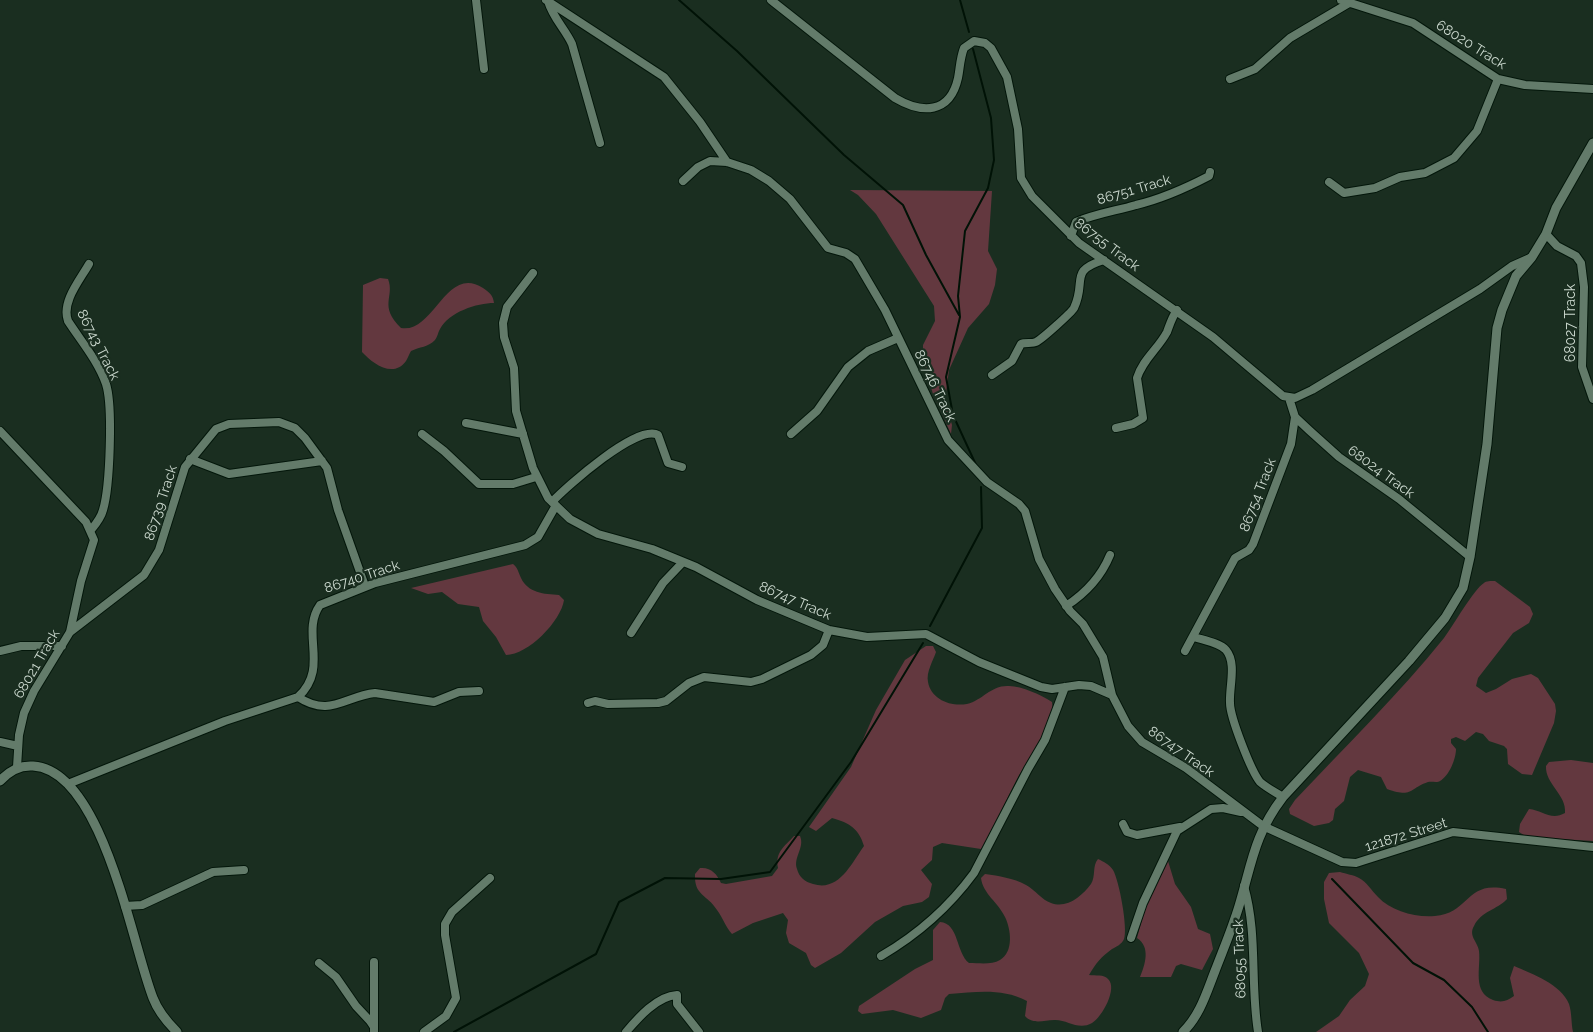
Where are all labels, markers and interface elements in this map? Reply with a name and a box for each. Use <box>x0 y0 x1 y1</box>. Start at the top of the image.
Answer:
street label: 68020 Track <box>1433 17 1509 73</box>
street label: 86751 Track <box>1095 171 1173 209</box>
street label: 86755 Track <box>1071 215 1143 275</box>
street label: 68027 Track <box>1563 284 1579 362</box>
street label: 86743 Track <box>73 307 123 383</box>
street label: 86746 Track <box>910 347 960 425</box>
street label: 68024 Track <box>1344 442 1418 502</box>
street label: 86754 Track <box>1236 456 1280 534</box>
street label: 86739 Track <box>141 463 181 543</box>
street label: 86740 Track <box>322 557 402 597</box>
street label: 86747 Track <box>756 578 834 624</box>
street label: 68021 Track <box>10 626 64 702</box>
street label: 86747 Track <box>1145 723 1217 781</box>
street label: 121872 Street <box>1363 815 1449 855</box>
street label: 68055 Track <box>1230 919 1250 999</box>

